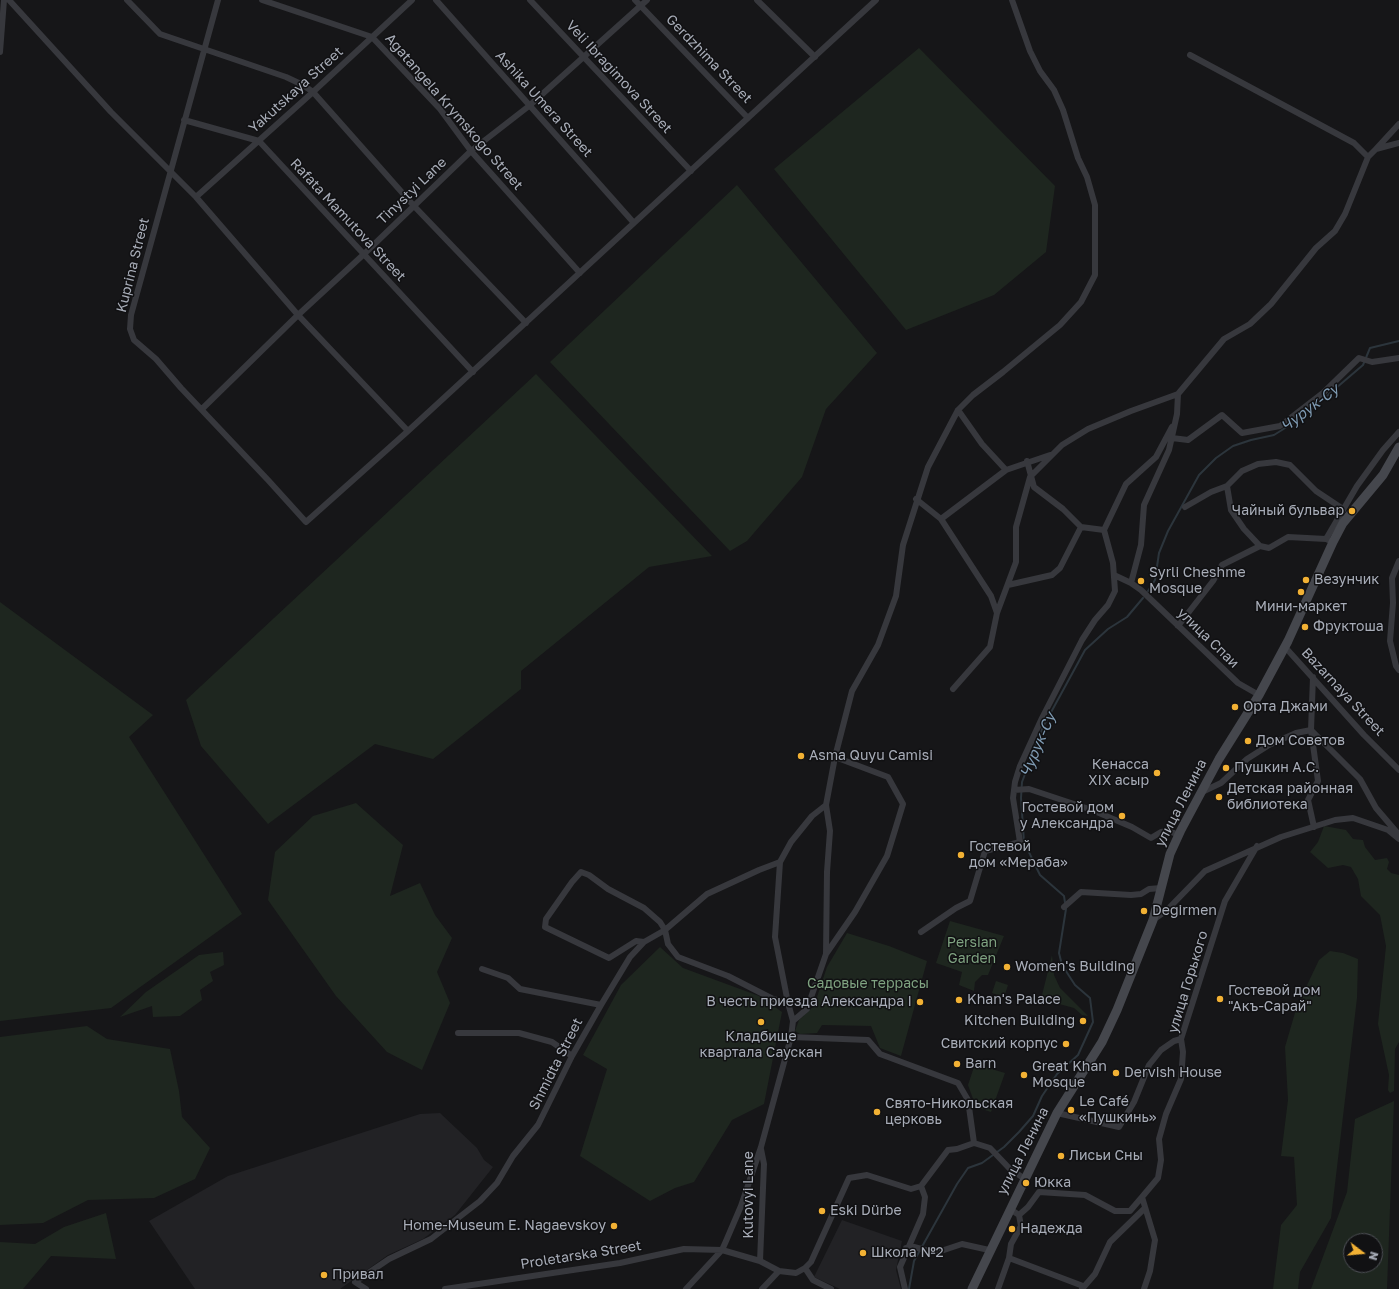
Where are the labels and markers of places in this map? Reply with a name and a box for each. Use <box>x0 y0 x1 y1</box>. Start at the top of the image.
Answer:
place label: Чайный бульвар <box>1232 503 1344 519</box>
marker: Чайный бульвар <box>1347 506 1357 516</box>
place label: Syrli Cheshme Mosque <box>1149 565 1246 598</box>
place label: Везунчик <box>1314 572 1379 588</box>
marker: Везунчик <box>1301 575 1311 585</box>
marker: Syrli Cheshme Mosque <box>1136 576 1146 586</box>
marker: Мини-маркет <box>1296 587 1306 597</box>
place label: Мини-маркет <box>1255 599 1347 615</box>
place label: Фруктоша <box>1313 619 1384 635</box>
marker: Фруктоша <box>1300 622 1310 632</box>
place label: Орта Джами <box>1243 699 1328 715</box>
marker: Орта Джами <box>1230 702 1240 712</box>
place label: Дом Советов <box>1256 733 1345 749</box>
marker: Дом Советов <box>1243 736 1253 746</box>
place label: Asma Quyu Camisi <box>809 748 933 764</box>
marker: Asma Quyu Camisi <box>796 751 806 761</box>
place label: Кенасса XIX асыр <box>1088 757 1149 790</box>
place label: Пушкин А.С. <box>1234 760 1319 776</box>
marker: Пушкин А.С. <box>1221 763 1231 773</box>
marker: Кенасса XIX асыр <box>1152 768 1162 778</box>
place label: Детская районная библиотека <box>1227 781 1353 814</box>
marker: Детская районная библиотека <box>1214 792 1224 802</box>
place label: Гостевой дом у Александра <box>1020 800 1114 832</box>
marker: Гостевой дом у Александра <box>1117 811 1127 821</box>
place label: Гостевой дом «Мераба» <box>969 839 1068 872</box>
marker: Гостевой дом «Мераба» <box>956 850 966 860</box>
place label: Degirmen <box>1152 903 1217 919</box>
marker: Degirmen <box>1139 906 1149 916</box>
place label: Women's Building <box>1015 959 1135 975</box>
marker: Women's Building <box>1002 962 1012 972</box>
place label: Гостевой дом "Акъ-Сарай" <box>1228 983 1320 1016</box>
place label: Khan's Palace <box>967 992 1061 1008</box>
place label: В честь приезда Александра I <box>706 994 912 1010</box>
marker: Гостевой дом "Акъ-Сарай" <box>1215 994 1225 1004</box>
marker: Khan's Palace <box>954 995 964 1005</box>
marker: В честь приезда Александра I <box>915 997 925 1007</box>
place label: Kitchen Building <box>964 1013 1075 1029</box>
marker: Kitchen Building <box>1078 1016 1088 1026</box>
marker: Кладбище квартала Саускан <box>756 1017 766 1027</box>
place label: Кладбище квартала Саускан <box>699 1029 823 1062</box>
place label: Свитский корпус <box>941 1036 1058 1052</box>
marker: Свитский корпус <box>1061 1039 1071 1049</box>
place label: Barn <box>965 1056 996 1072</box>
marker: Barn <box>952 1059 962 1069</box>
place label: Great Khan Mosque <box>1032 1059 1107 1092</box>
place label: Dervish House <box>1124 1065 1222 1081</box>
marker: Dervish House <box>1111 1068 1121 1078</box>
marker: Great Khan Mosque <box>1019 1070 1029 1080</box>
place label: Le Café «Пушкинь» <box>1079 1094 1157 1126</box>
place label: Свято-Никольская церковь <box>885 1096 1013 1128</box>
marker: Le Café «Пушкинь» <box>1066 1105 1076 1115</box>
marker: Свято-Никольская церковь <box>872 1107 882 1117</box>
place label: Лисьи Сны <box>1069 1148 1143 1164</box>
marker: Лисьи Сны <box>1056 1151 1066 1161</box>
place label: Юкка <box>1034 1175 1071 1191</box>
marker: Юкка <box>1021 1178 1031 1188</box>
place label: Eski Dürbe <box>830 1203 902 1219</box>
marker: Eski Dürbe <box>817 1206 827 1216</box>
place label: Home-Museum E. Nagaevskoy <box>403 1218 606 1234</box>
marker: Home-Museum E. Nagaevskoy <box>609 1221 619 1231</box>
place label: Надежда <box>1020 1221 1083 1237</box>
marker: Надежда <box>1007 1224 1017 1234</box>
place label: Школа №2 <box>871 1245 944 1261</box>
marker: Школа №2 <box>858 1248 868 1258</box>
place label: Привал <box>332 1267 384 1283</box>
marker: Привал <box>319 1270 329 1280</box>

